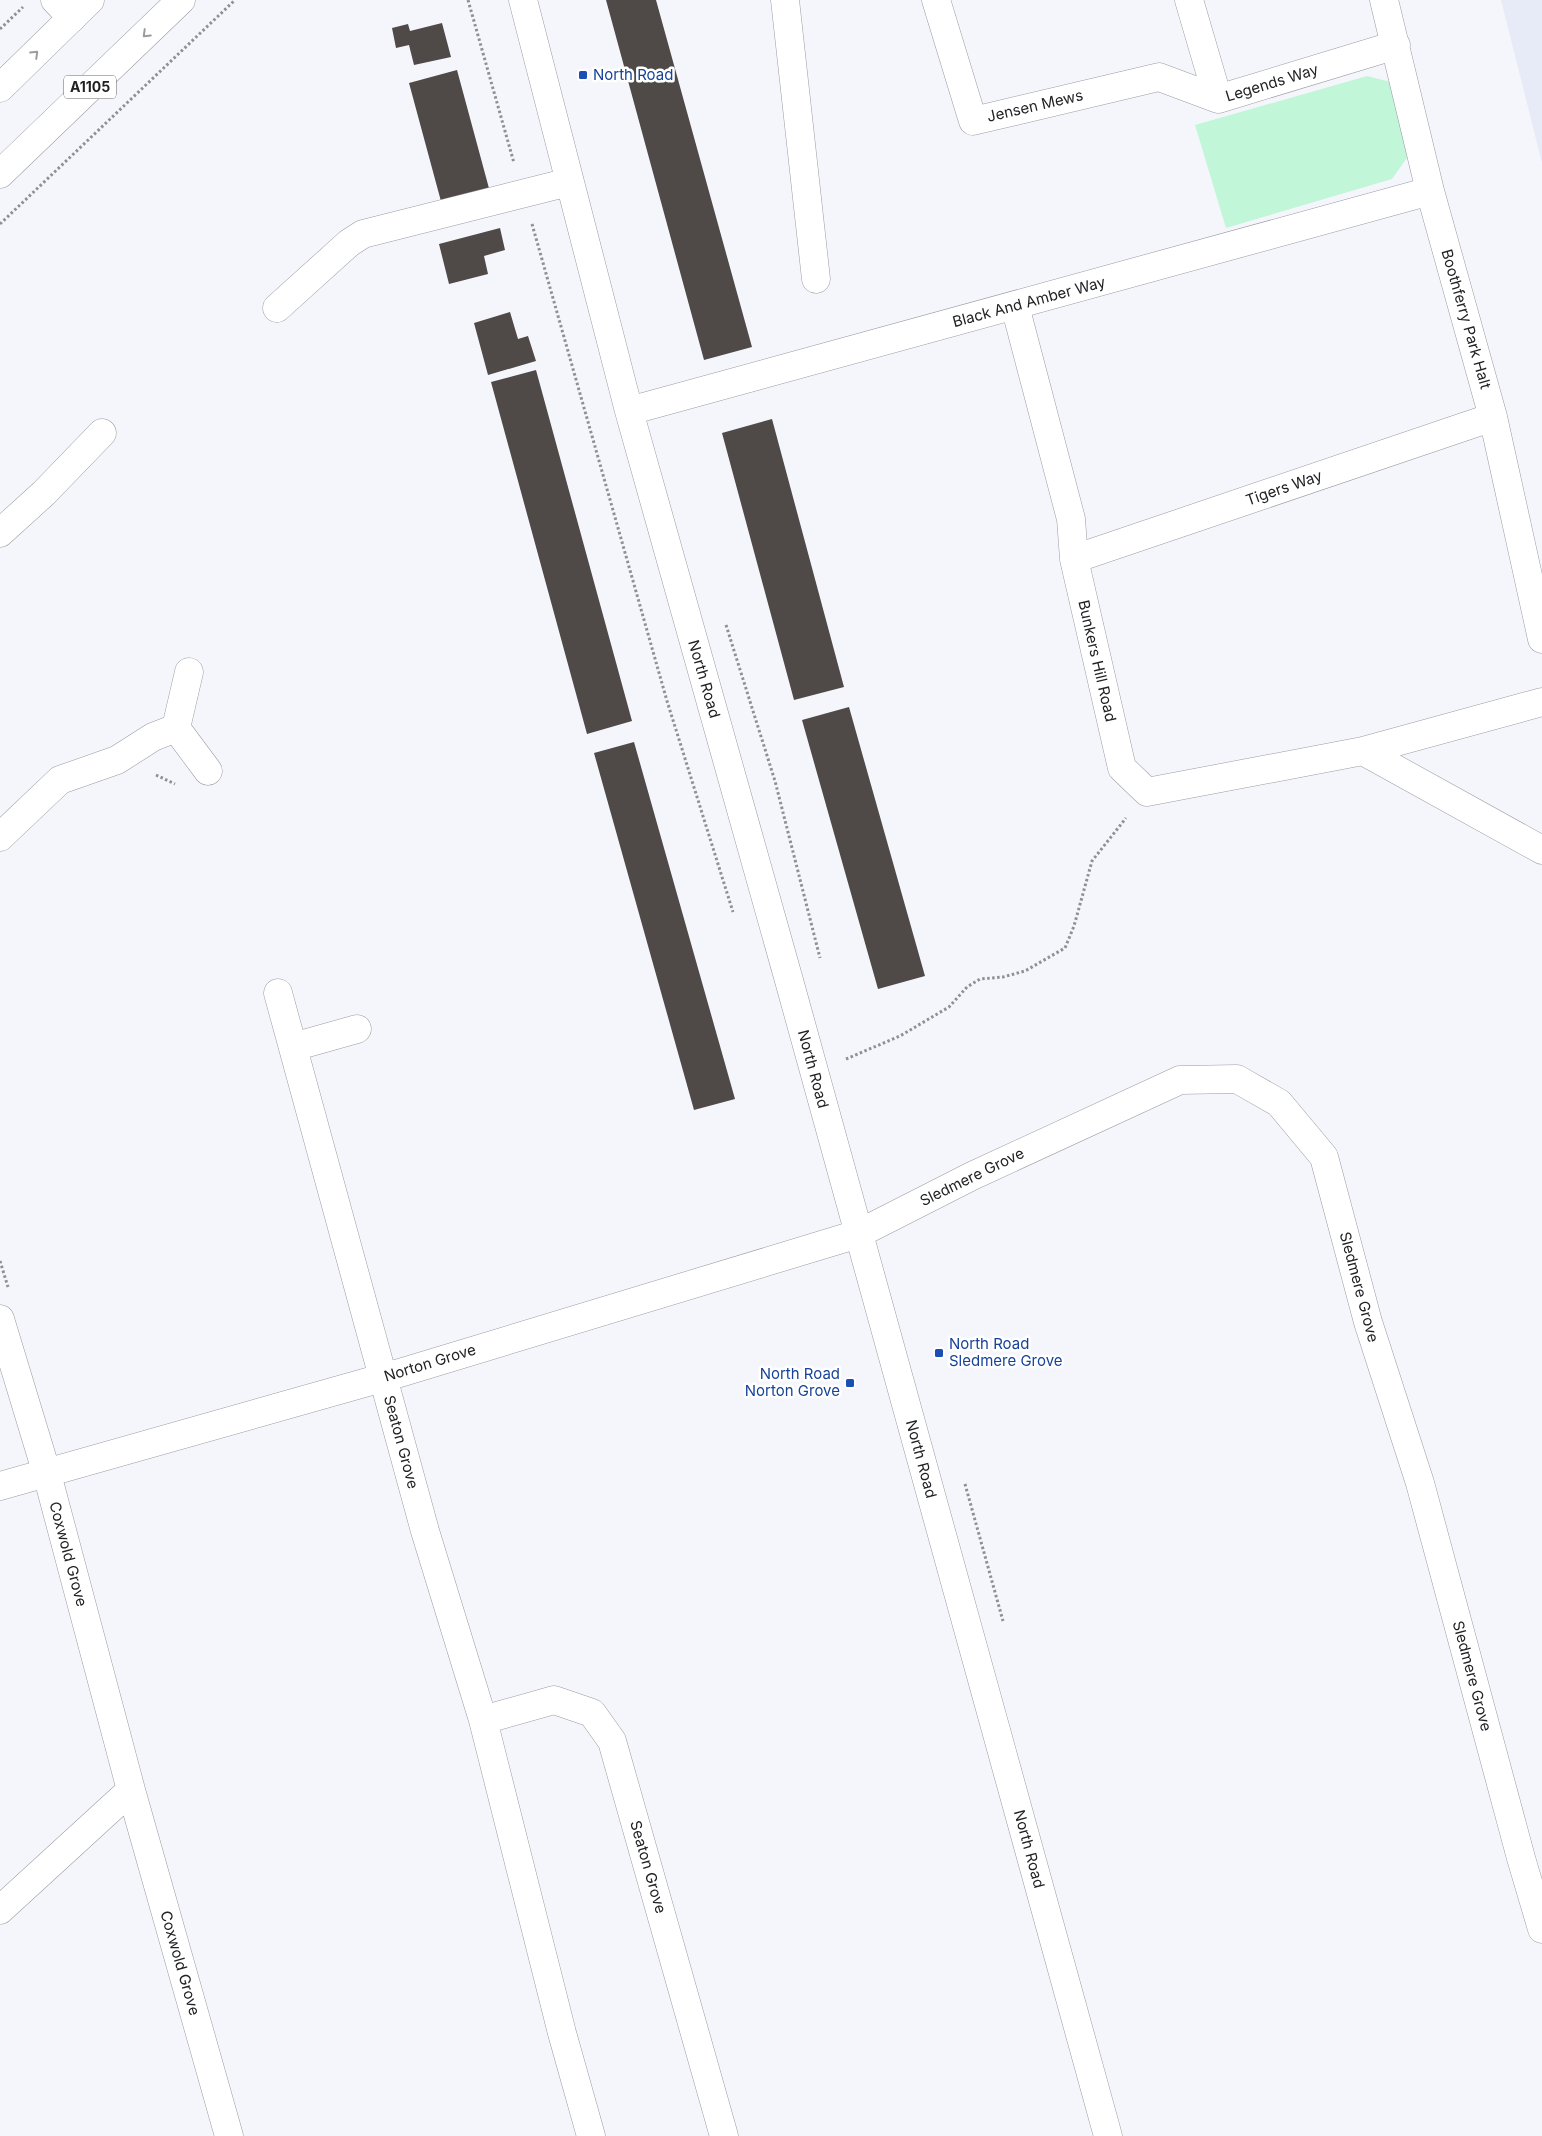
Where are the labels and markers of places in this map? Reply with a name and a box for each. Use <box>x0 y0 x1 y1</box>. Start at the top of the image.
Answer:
place label: North Road <box>593 65 673 84</box>
marker: North Road <box>577 69 589 81</box>
place label: North Road Sledmere Grove <box>949 1334 1063 1370</box>
marker: North Road Sledmere Grove <box>933 1347 945 1359</box>
place label: North Road Norton Grove <box>745 1364 840 1400</box>
marker: North Road Norton Grove <box>844 1377 856 1389</box>

